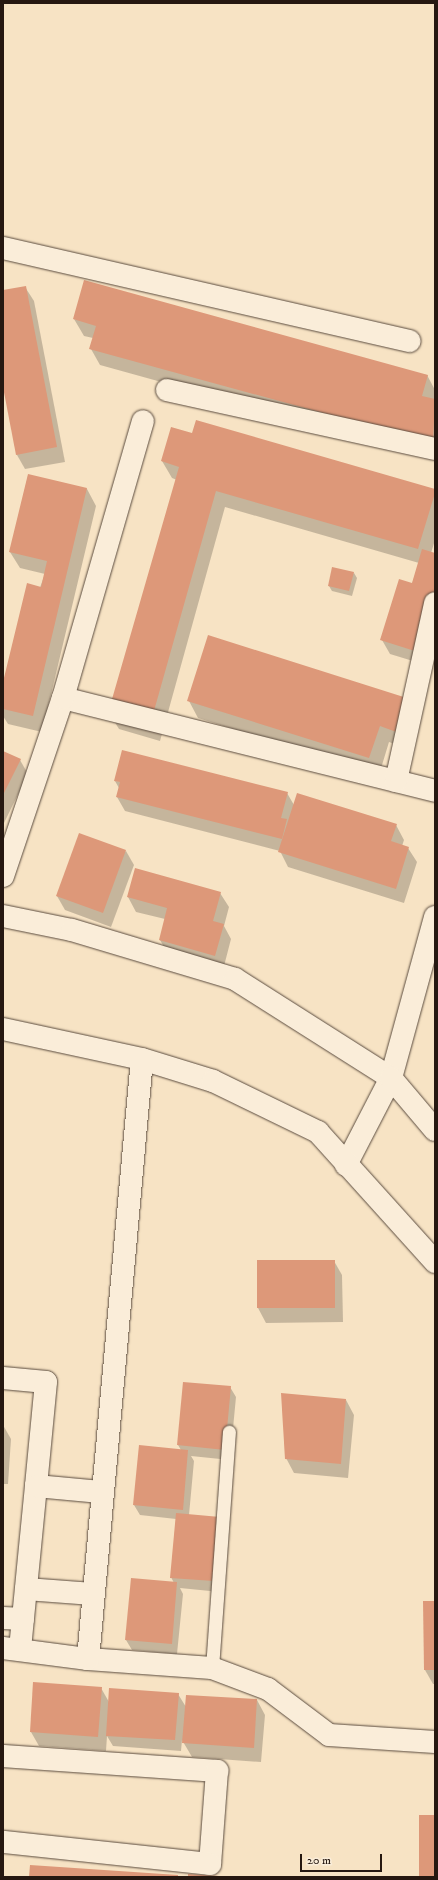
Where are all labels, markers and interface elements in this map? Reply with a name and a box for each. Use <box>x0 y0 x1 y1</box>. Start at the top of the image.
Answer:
scale bar <box>302 1846 384 1872</box>
text: 20 m <box>307 1853 331 1868</box>

